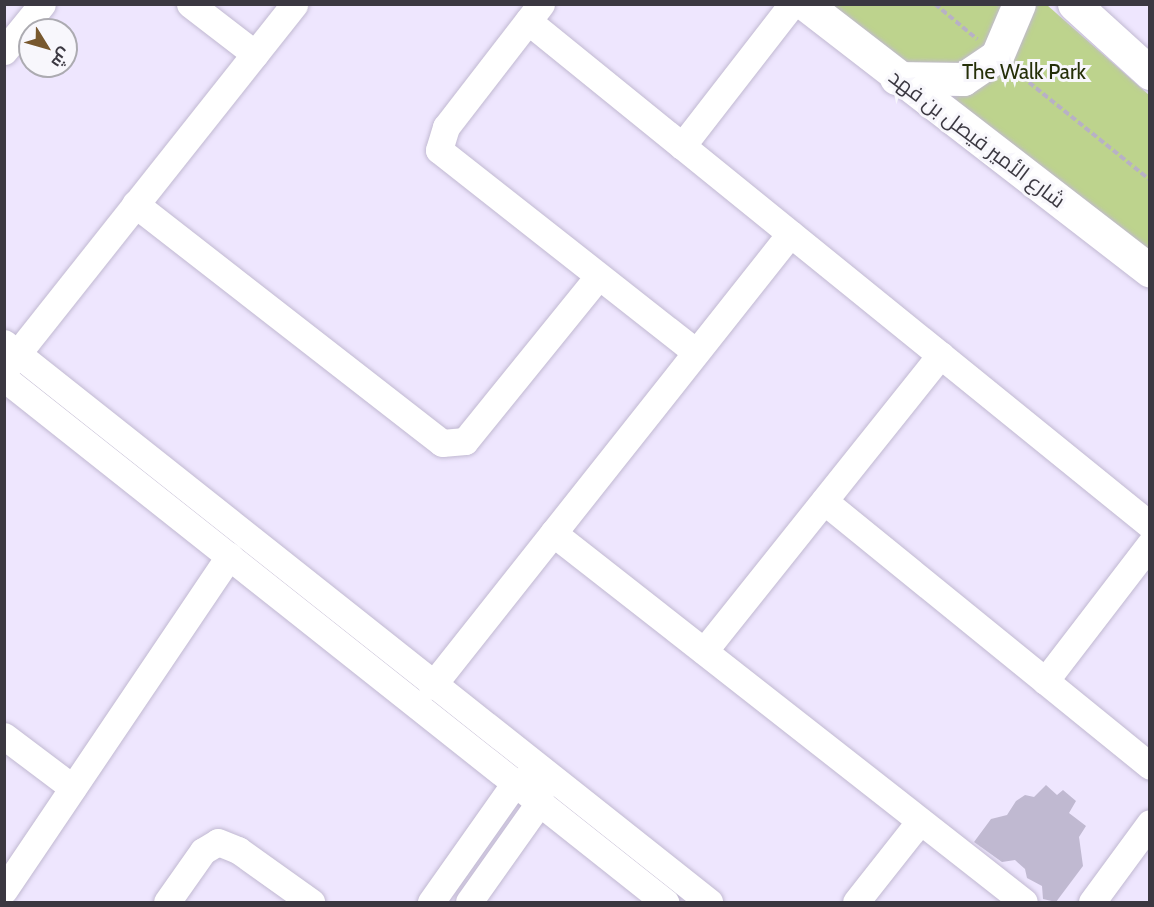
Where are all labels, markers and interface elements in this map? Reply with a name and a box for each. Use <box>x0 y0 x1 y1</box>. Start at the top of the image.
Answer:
north arrow <box>18 18 78 78</box>
text: ش <box>47 44 75 72</box>
park label: The Walk Park <box>962 59 1086 85</box>
street label: شارع الأمير فيصل بن فهد <box>884 64 1070 214</box>

